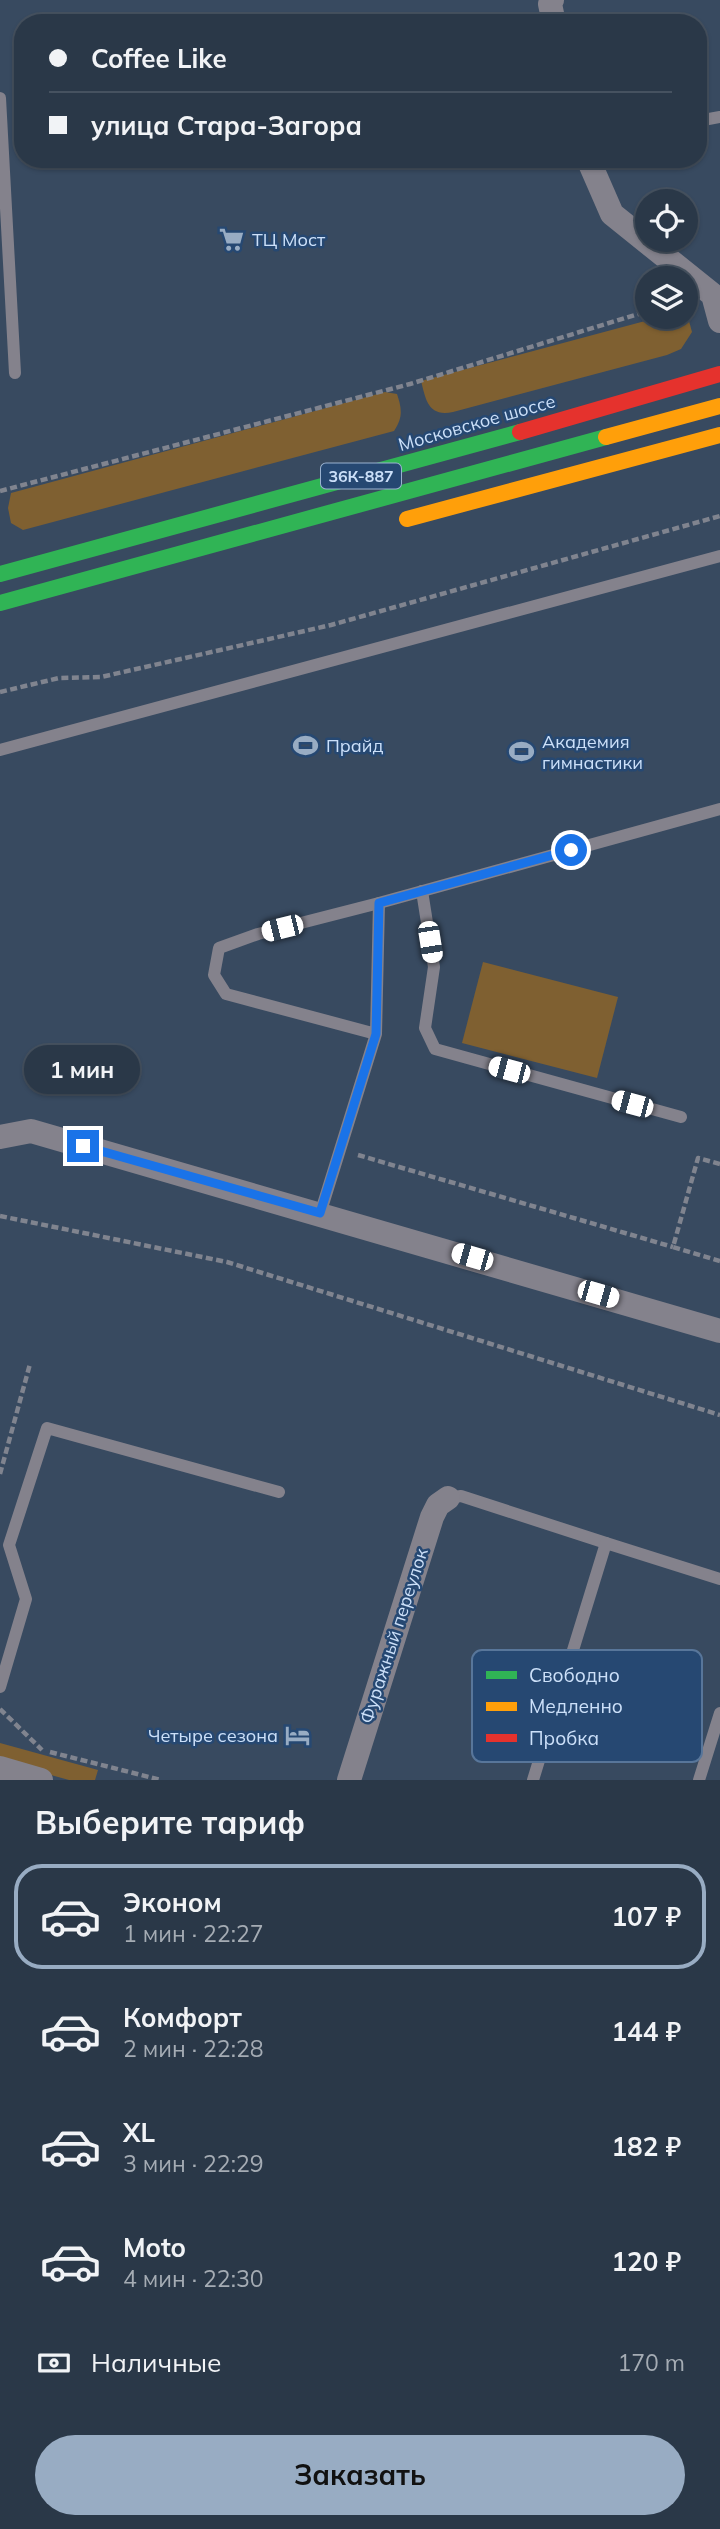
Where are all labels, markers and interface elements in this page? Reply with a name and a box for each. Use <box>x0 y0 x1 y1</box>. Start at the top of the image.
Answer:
text: Coffee Like <box>91 42 227 75</box>
text: улица Стара-Загора <box>91 109 362 142</box>
map controls <box>635 189 698 329</box>
button: locate <box>635 189 698 252</box>
supermarket icon: ТЦ Мост <box>218 226 246 254</box>
place label: ТЦ Мост <box>252 228 326 251</box>
button: layers <box>635 266 698 329</box>
street label: Московское шоссе <box>396 389 558 456</box>
road number: 36К-887 <box>321 463 401 489</box>
place label: Академия гимнастики <box>542 730 643 774</box>
sports icon: Прайд <box>292 732 320 760</box>
place label: Прайд <box>326 734 383 757</box>
sports icon: Академия гимнастики <box>508 738 536 766</box>
route start <box>555 834 587 866</box>
car <box>260 913 305 943</box>
car <box>417 920 444 964</box>
callout: 1 мин <box>25 1044 141 1094</box>
car <box>486 1054 533 1086</box>
text: 1 мин <box>50 1055 114 1084</box>
car <box>609 1088 656 1120</box>
route end <box>67 1130 99 1162</box>
car <box>449 1241 496 1273</box>
car <box>575 1278 622 1310</box>
street label: Фуражный переулок <box>354 1545 433 1726</box>
legend <box>472 1650 702 1762</box>
text: Свободно <box>529 1663 620 1687</box>
text: Медленно <box>529 1694 623 1718</box>
hotel icon: Четыре сезона <box>284 1722 312 1750</box>
place label: Четыре сезона <box>148 1724 278 1747</box>
text: Пробка <box>529 1726 599 1750</box>
text: Выберите тариф <box>35 1802 305 1842</box>
icon: car <box>39 1885 102 1948</box>
text: Эконом <box>123 1886 222 1919</box>
text: 107 ₽ <box>611 1900 681 1933</box>
text: 1 мин · 22:27 <box>123 1919 263 1948</box>
icon: car <box>39 2000 102 2063</box>
text: Комфорт <box>123 2001 242 2034</box>
text: 144 ₽ <box>611 2015 681 2048</box>
text: 2 мин · 22:28 <box>123 2034 263 2063</box>
icon: car <box>39 2115 102 2178</box>
text: XL <box>123 2116 155 2149</box>
text: 182 ₽ <box>611 2130 681 2163</box>
text: 3 мин · 22:29 <box>123 2149 263 2178</box>
icon: car <box>39 2230 102 2293</box>
text: Moto <box>123 2231 186 2264</box>
text: 120 ₽ <box>611 2245 681 2278</box>
text: 4 мин · 22:30 <box>123 2264 263 2293</box>
icon: cash <box>35 2344 73 2382</box>
text: Наличные <box>91 2346 221 2379</box>
text: 170 m <box>617 2348 685 2377</box>
button: Заказать <box>35 2435 685 2515</box>

